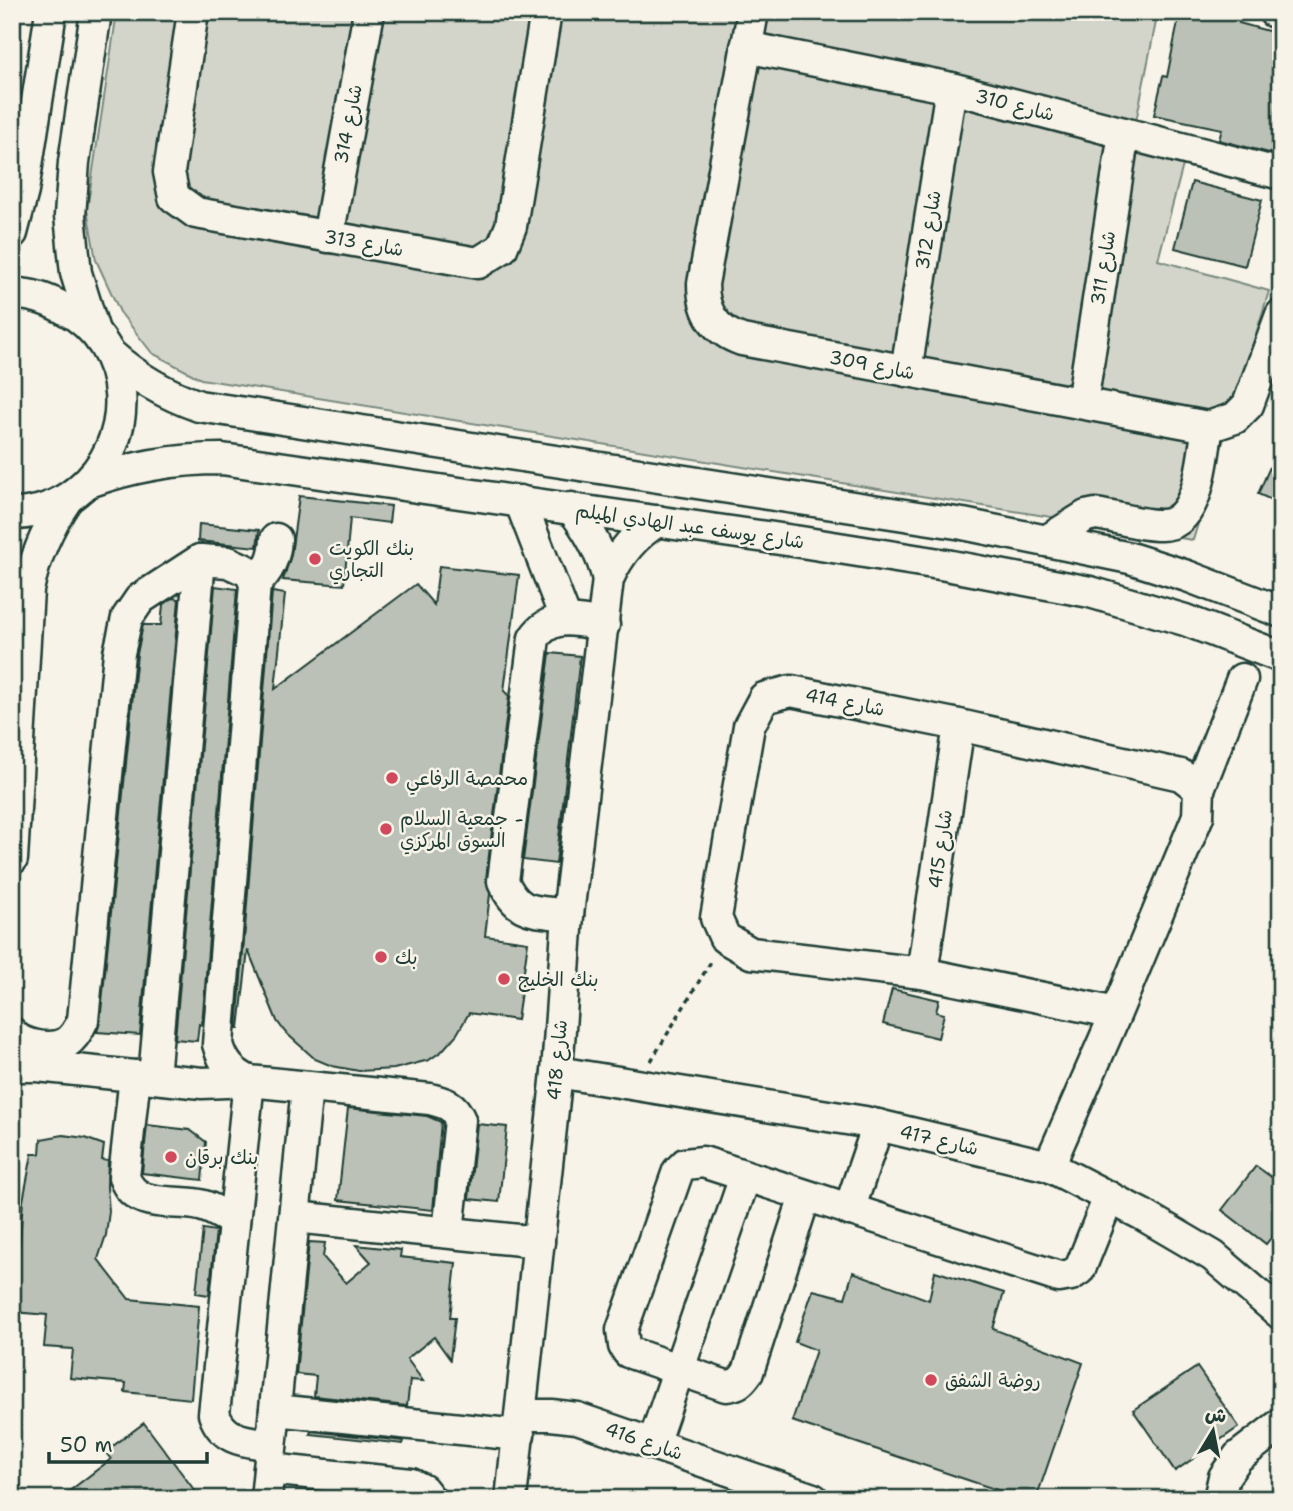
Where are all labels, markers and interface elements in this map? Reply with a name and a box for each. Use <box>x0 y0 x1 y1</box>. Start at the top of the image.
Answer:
street label: شارع 314 <box>328 82 369 166</box>
street label: شارع 310 <box>973 83 1057 128</box>
street label: شارع 312 <box>909 188 948 272</box>
street label: شارع 313 <box>322 224 406 263</box>
street label: شارع 311 <box>1085 229 1122 307</box>
street label: شارع 309 <box>827 344 917 387</box>
street label: شارع يوسف عبد الهادي الميلم <box>574 498 806 556</box>
place label: بنك الكويت التجاري <box>329 536 414 585</box>
marker: بنك الكويت التجاري <box>307 551 323 567</box>
street label: شارع 414 <box>803 682 887 723</box>
place label: محمصة الرفاعي <box>406 766 528 795</box>
marker: محمصة الرفاعي <box>384 770 400 786</box>
place label: جمعية السلام - السوق المركزي <box>400 806 524 855</box>
street label: شارع 415 <box>922 808 959 890</box>
marker: جمعية السلام - السوق المركزي <box>378 821 394 837</box>
place label: بك <box>395 945 418 970</box>
marker: بك <box>373 949 389 965</box>
place label: بنك الخليج <box>518 967 599 992</box>
marker: بنك الخليج <box>496 971 512 987</box>
street label: شارع 418 <box>541 1019 574 1101</box>
street label: شارع 417 <box>897 1119 981 1162</box>
place label: بنك برقان <box>185 1145 258 1170</box>
marker: بنك برقان <box>163 1149 179 1165</box>
place label: روضة الشفق <box>945 1368 1041 1393</box>
marker: روضة الشفق <box>923 1372 939 1388</box>
north arrow <box>1178 1396 1248 1466</box>
text: ش <box>1203 1401 1228 1429</box>
street label: شارع 416 <box>602 1416 686 1467</box>
scale bar <box>49 1420 206 1464</box>
text: 50 m <box>60 1431 113 1459</box>

